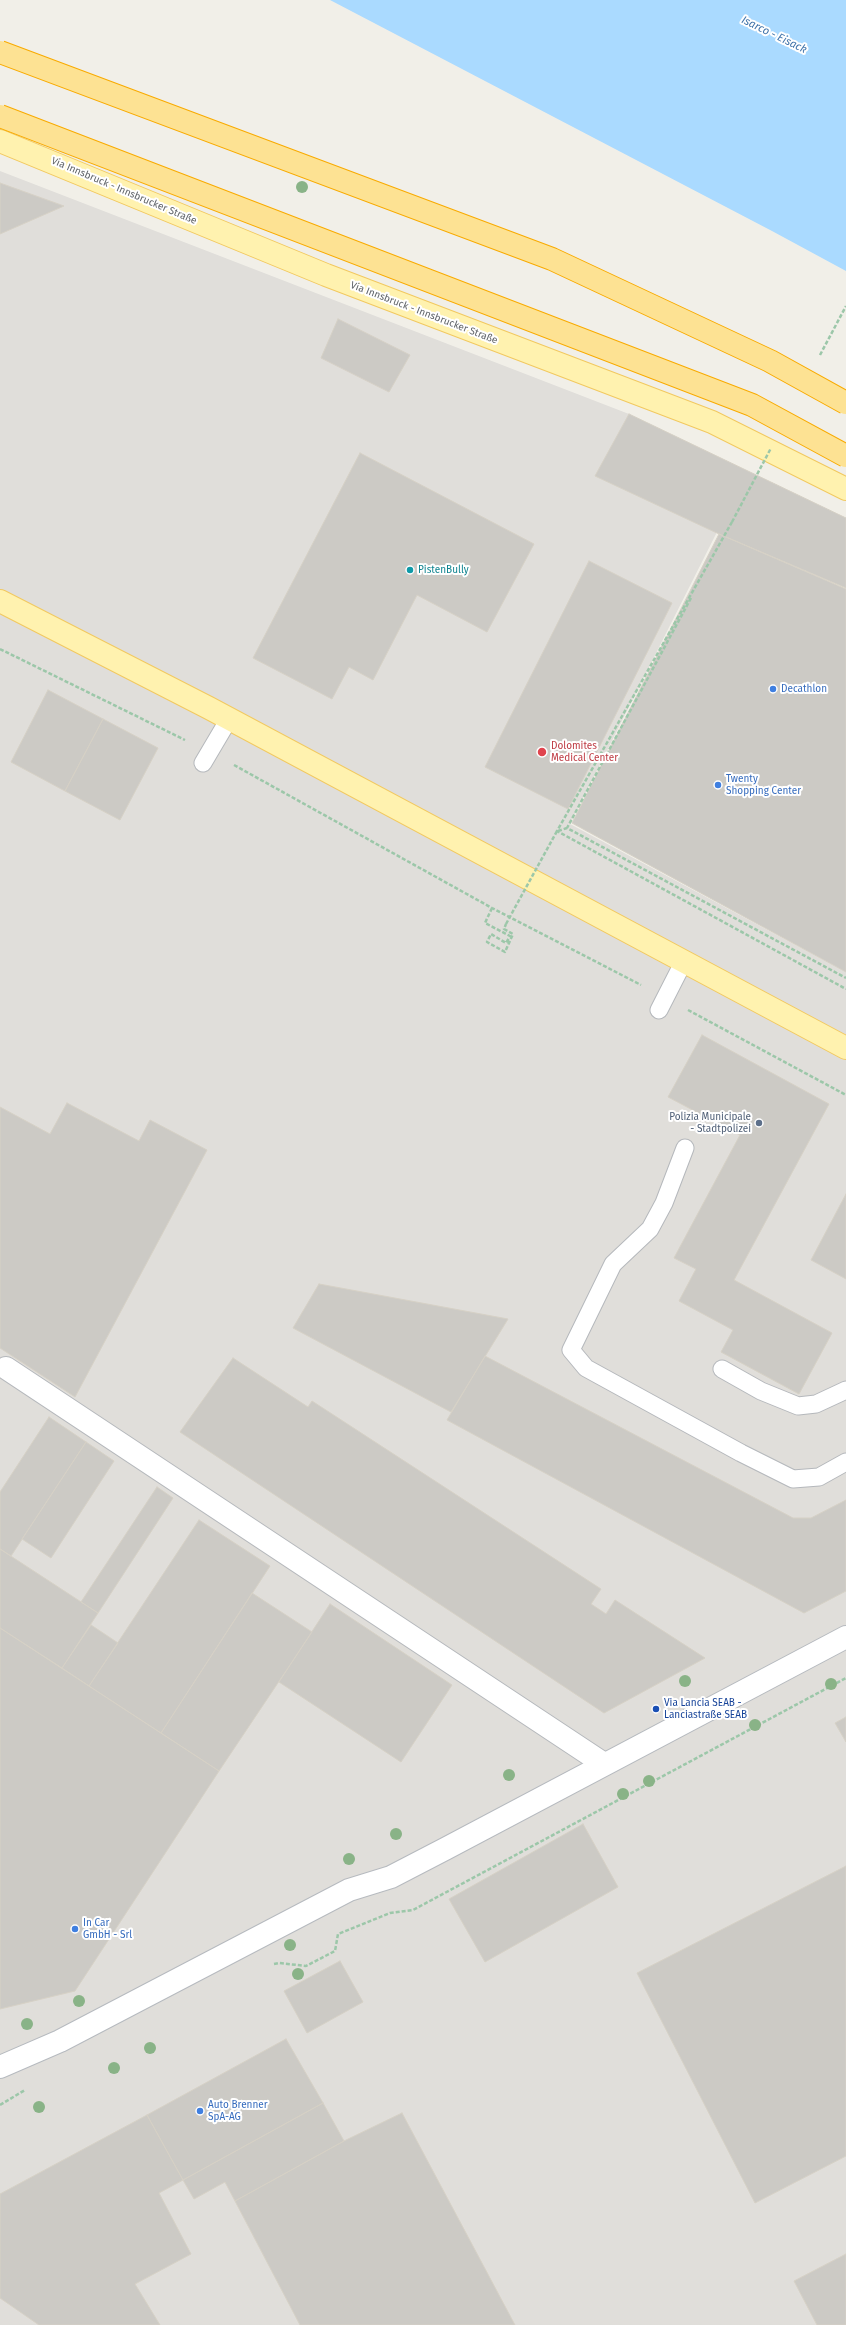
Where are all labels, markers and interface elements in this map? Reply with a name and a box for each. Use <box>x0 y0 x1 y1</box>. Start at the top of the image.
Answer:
water label: Isarco - Eisack <box>739 13 809 57</box>
street label: Via Innsbruck - Innsbrucker Straße <box>49 155 199 227</box>
street label: Via Innsbruck - Innsbrucker Straße <box>349 279 499 347</box>
place label: PistenBully <box>418 564 469 576</box>
marker: PistenBully <box>405 565 415 575</box>
place label: Decathlon <box>781 683 827 695</box>
marker: Decathlon <box>768 684 778 694</box>
place label: Dolomites Medical Center <box>551 740 618 764</box>
marker: Dolomites Medical Center <box>536 746 548 758</box>
place label: Twenty Shopping Center <box>726 773 801 796</box>
marker: Twenty Shopping Center <box>713 780 723 790</box>
place label: Polizia Municipale - Stadtpolizei <box>669 1111 751 1134</box>
marker: Polizia Municipale - Stadtpolizei <box>754 1118 764 1128</box>
place label: Via Lancia SEAB - Lanciastraße SEAB <box>664 1697 747 1720</box>
marker: Via Lancia SEAB - Lanciastraße SEAB <box>651 1704 661 1714</box>
place label: In Car GmbH - Srl <box>83 1917 132 1940</box>
marker: In Car GmbH - Srl <box>70 1924 80 1934</box>
place label: Auto Brenner SpA-AG <box>208 2099 268 2122</box>
marker: Auto Brenner SpA-AG <box>195 2106 205 2116</box>

